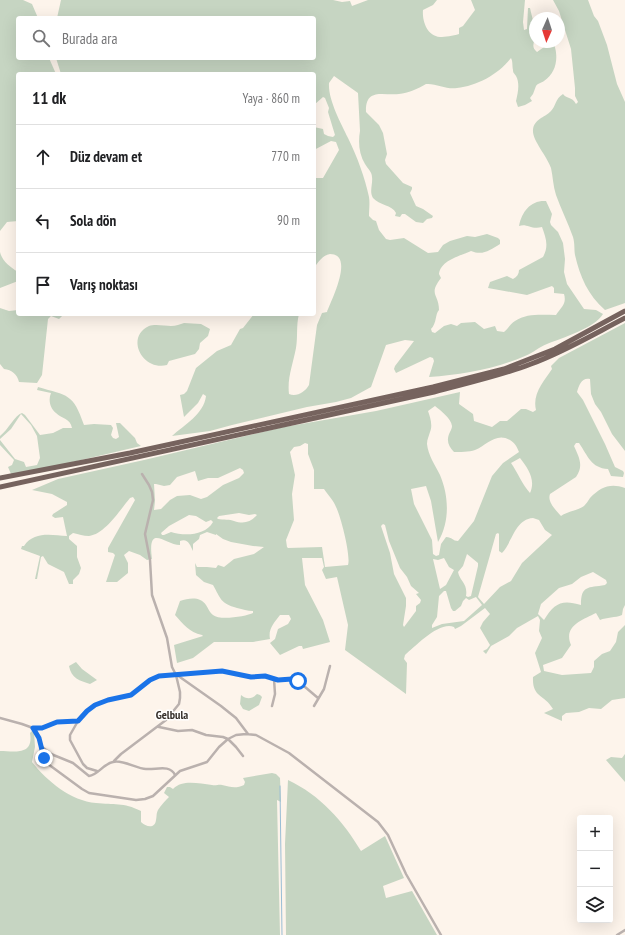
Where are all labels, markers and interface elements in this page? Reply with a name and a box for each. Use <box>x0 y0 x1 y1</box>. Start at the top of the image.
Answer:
north arrow <box>529 12 565 48</box>
search box <box>16 16 316 60</box>
icon: search <box>30 27 52 49</box>
text: Burada ara <box>62 29 117 48</box>
text: 11 dk <box>32 87 66 109</box>
text: Yaya · 860 m <box>243 90 300 107</box>
icon: ahead <box>32 146 54 168</box>
text: Düz devam et <box>70 147 142 166</box>
text: 770 m <box>271 148 300 165</box>
icon: left <box>32 210 54 232</box>
text: Sola dön <box>70 211 116 230</box>
text: 90 m <box>277 212 300 229</box>
icon: arrive <box>32 274 54 296</box>
text: Varış noktası <box>70 275 138 294</box>
route start <box>289 672 307 690</box>
district label: Gelbula <box>156 707 188 722</box>
route end <box>35 749 53 767</box>
map controls <box>577 815 613 923</box>
button: + <box>577 815 613 851</box>
button: − <box>577 851 613 887</box>
button: layers <box>577 887 613 923</box>

